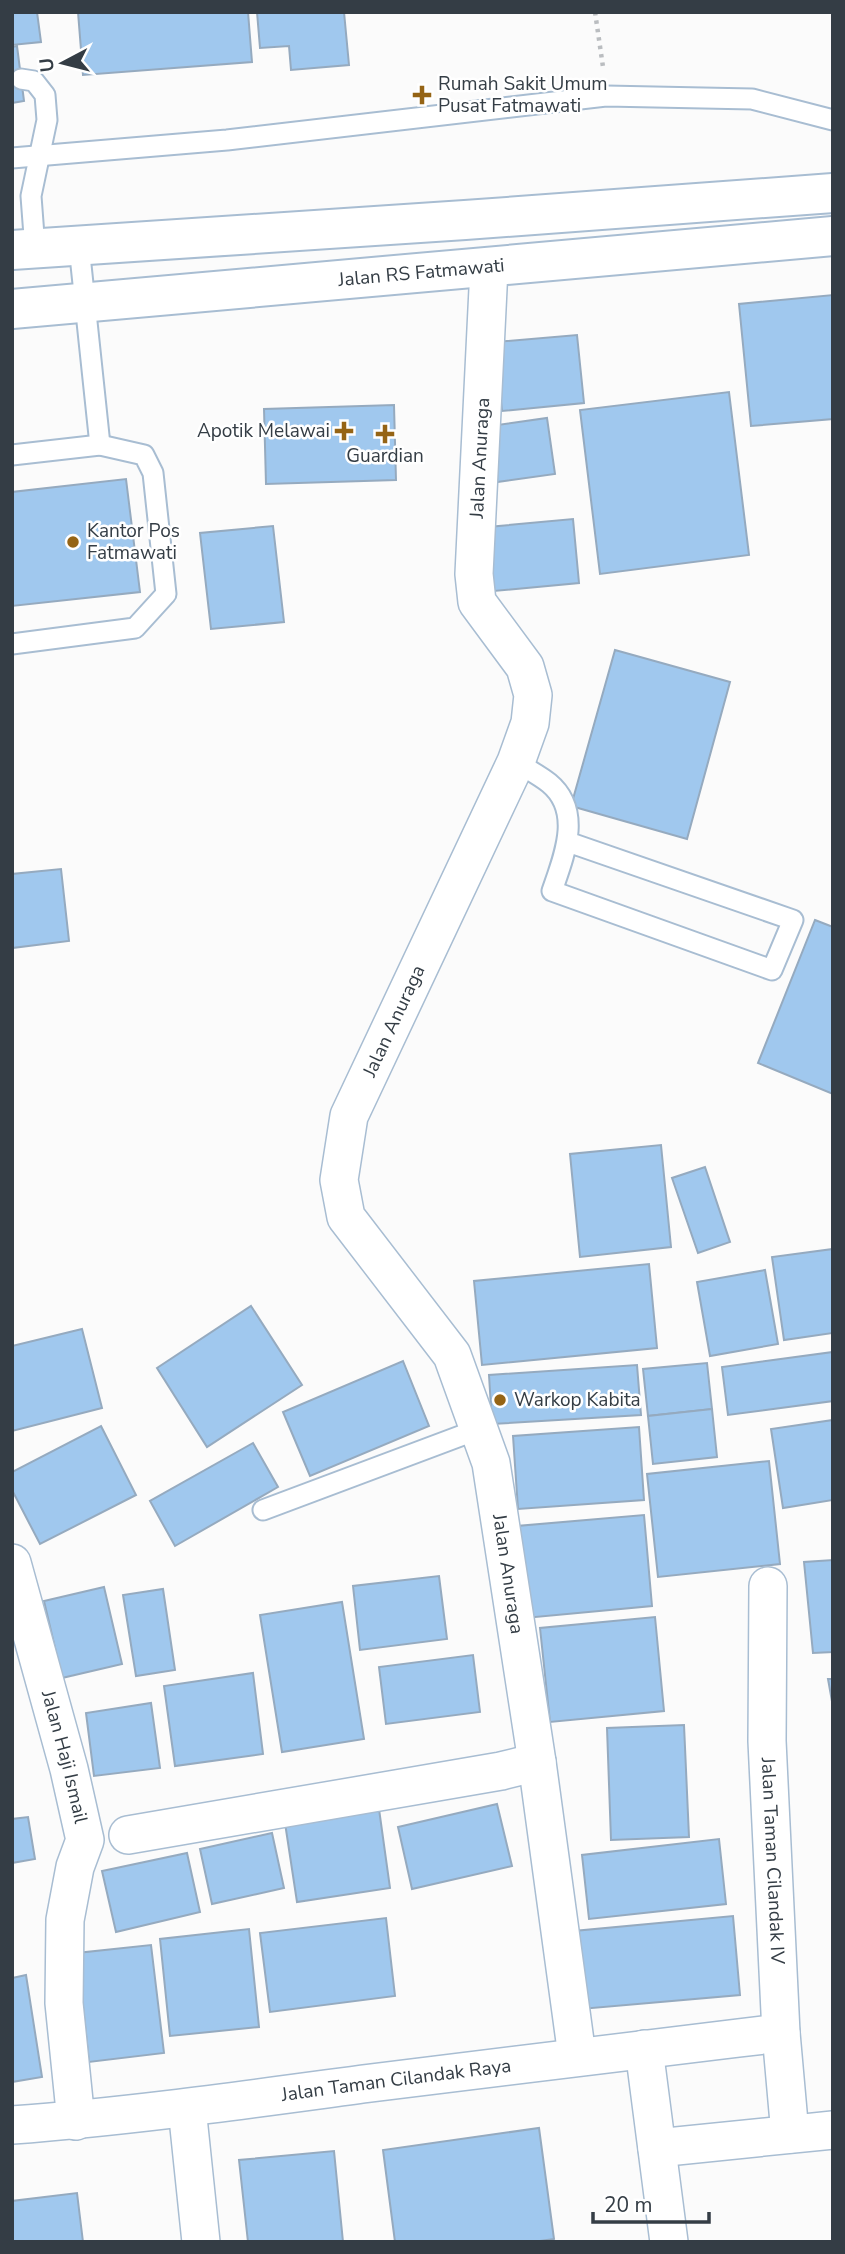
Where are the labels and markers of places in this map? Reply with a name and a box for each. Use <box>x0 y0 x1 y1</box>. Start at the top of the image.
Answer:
place label: Rumah Sakit Umum Pusat Fatmawati <box>438 71 608 119</box>
marker: Rumah Sakit Umum Pusat Fatmawati <box>412 85 432 105</box>
place label: Apotik Melawai <box>197 418 330 444</box>
marker: Apotik Melawai <box>336 423 352 439</box>
marker: Guardian <box>377 426 393 442</box>
place label: Guardian <box>346 443 424 469</box>
place label: Kantor Pos Fatmawati <box>87 518 180 566</box>
marker: Kantor Pos Fatmawati <box>65 534 81 550</box>
place label: Warkop Kabita <box>514 1387 641 1413</box>
marker: Warkop Kabita <box>492 1392 508 1408</box>

